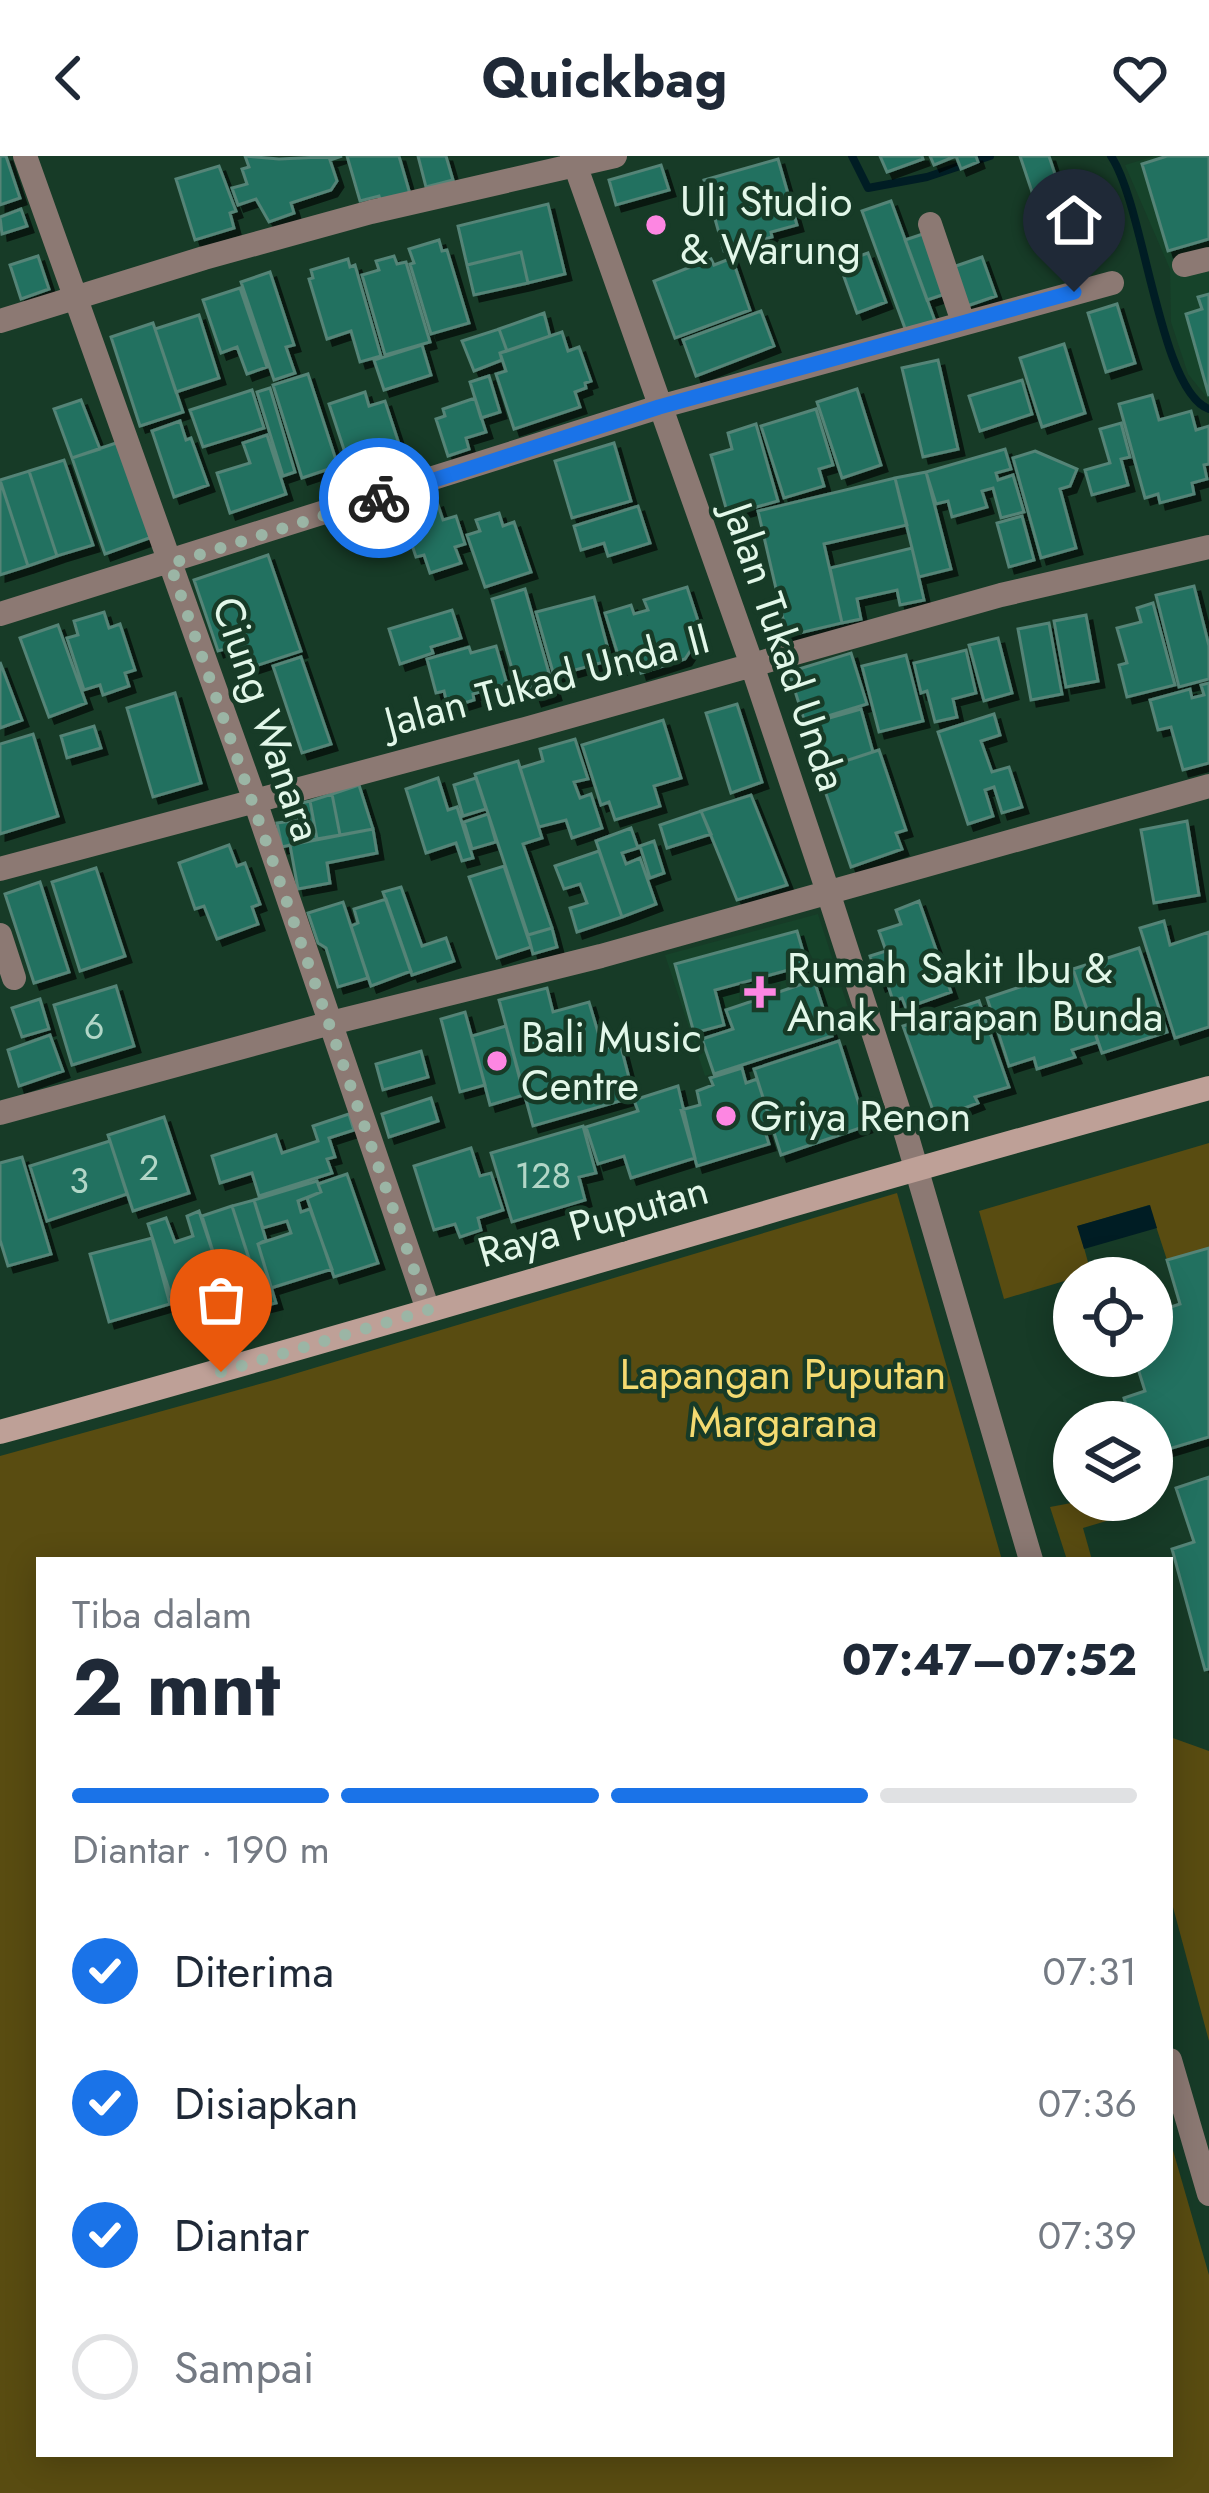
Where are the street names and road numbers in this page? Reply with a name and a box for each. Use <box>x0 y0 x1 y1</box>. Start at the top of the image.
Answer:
street label: Jalan Tukad Unda <box>706 490 863 799</box>
street label: Ciung Wanara <box>197 589 337 849</box>
street label: Jalan Tukad Unda II <box>373 607 716 754</box>
street label: Raya Puputan <box>471 1159 715 1283</box>

